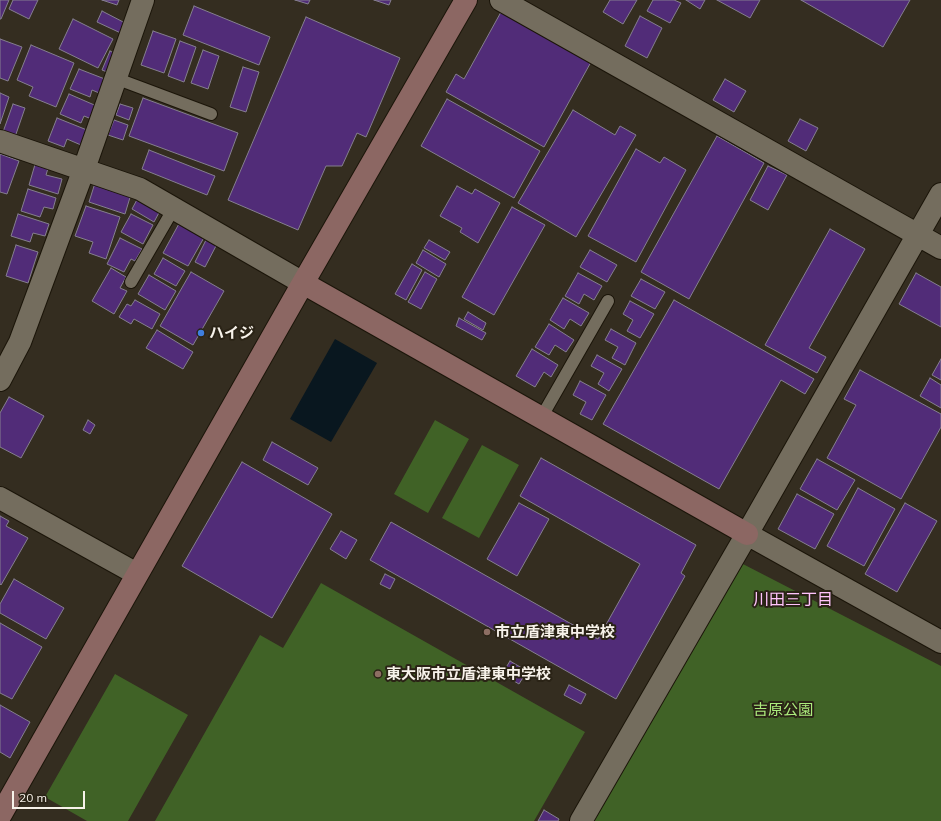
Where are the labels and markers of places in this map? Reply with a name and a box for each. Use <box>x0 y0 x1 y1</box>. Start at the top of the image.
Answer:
place label: ハイジ <box>209 324 254 342</box>
marker: ハイジ <box>196 328 206 338</box>
place label: 市立盾津東中学校 <box>495 623 615 641</box>
marker: 市立盾津東中学校 <box>482 627 492 637</box>
place label: 東大阪市立盾津東中学校 <box>386 665 551 683</box>
marker: 東大阪市立盾津東中学校 <box>373 669 383 679</box>

